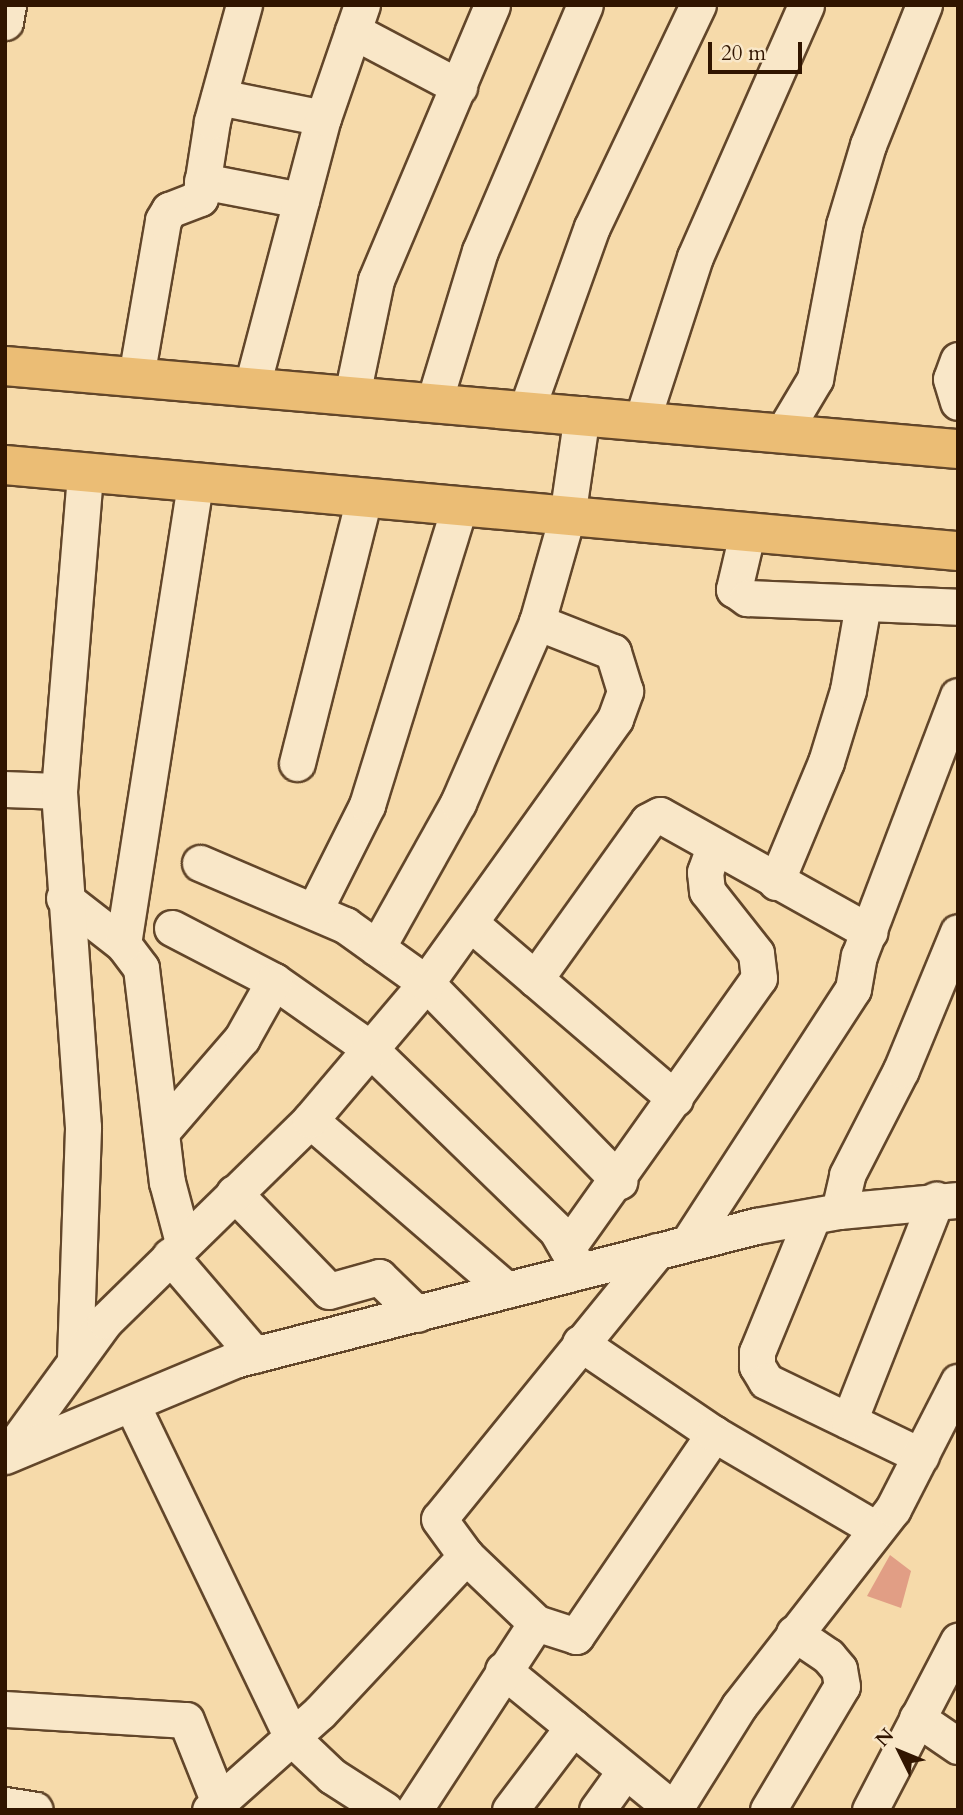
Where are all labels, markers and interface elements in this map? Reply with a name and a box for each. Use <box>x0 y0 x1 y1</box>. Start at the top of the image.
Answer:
scale bar <box>711 28 806 72</box>
text: 20 m <box>721 39 766 68</box>
north arrow <box>865 1717 935 1787</box>
text: N <box>870 1723 900 1753</box>

